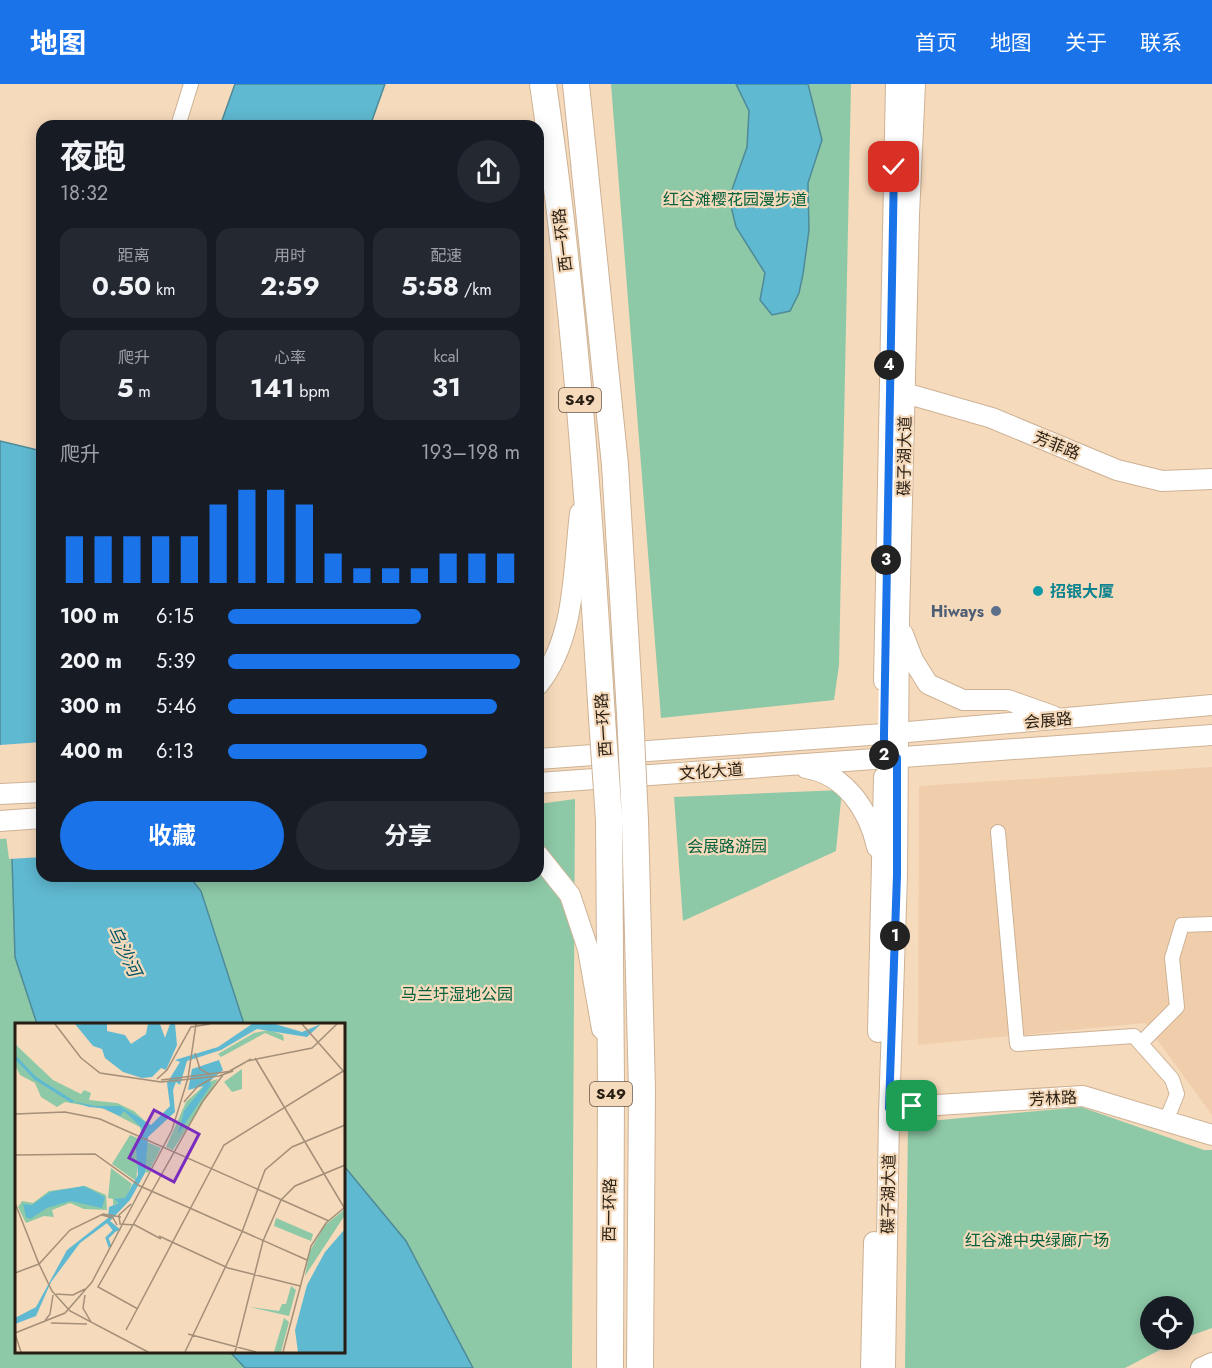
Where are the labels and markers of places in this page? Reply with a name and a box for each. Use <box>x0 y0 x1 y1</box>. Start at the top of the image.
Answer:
pin <box>868 141 919 192</box>
pin: 4 <box>874 350 904 380</box>
pin: 3 <box>871 545 901 575</box>
place label: 招银大厦 <box>1050 580 1114 603</box>
marker: 招银大厦 <box>1031 584 1045 598</box>
place label: Hiways <box>931 600 984 623</box>
marker: Hiways <box>989 604 1003 618</box>
pin: 2 <box>869 740 899 770</box>
pin: 1 <box>880 921 910 951</box>
pin <box>886 1080 937 1131</box>

